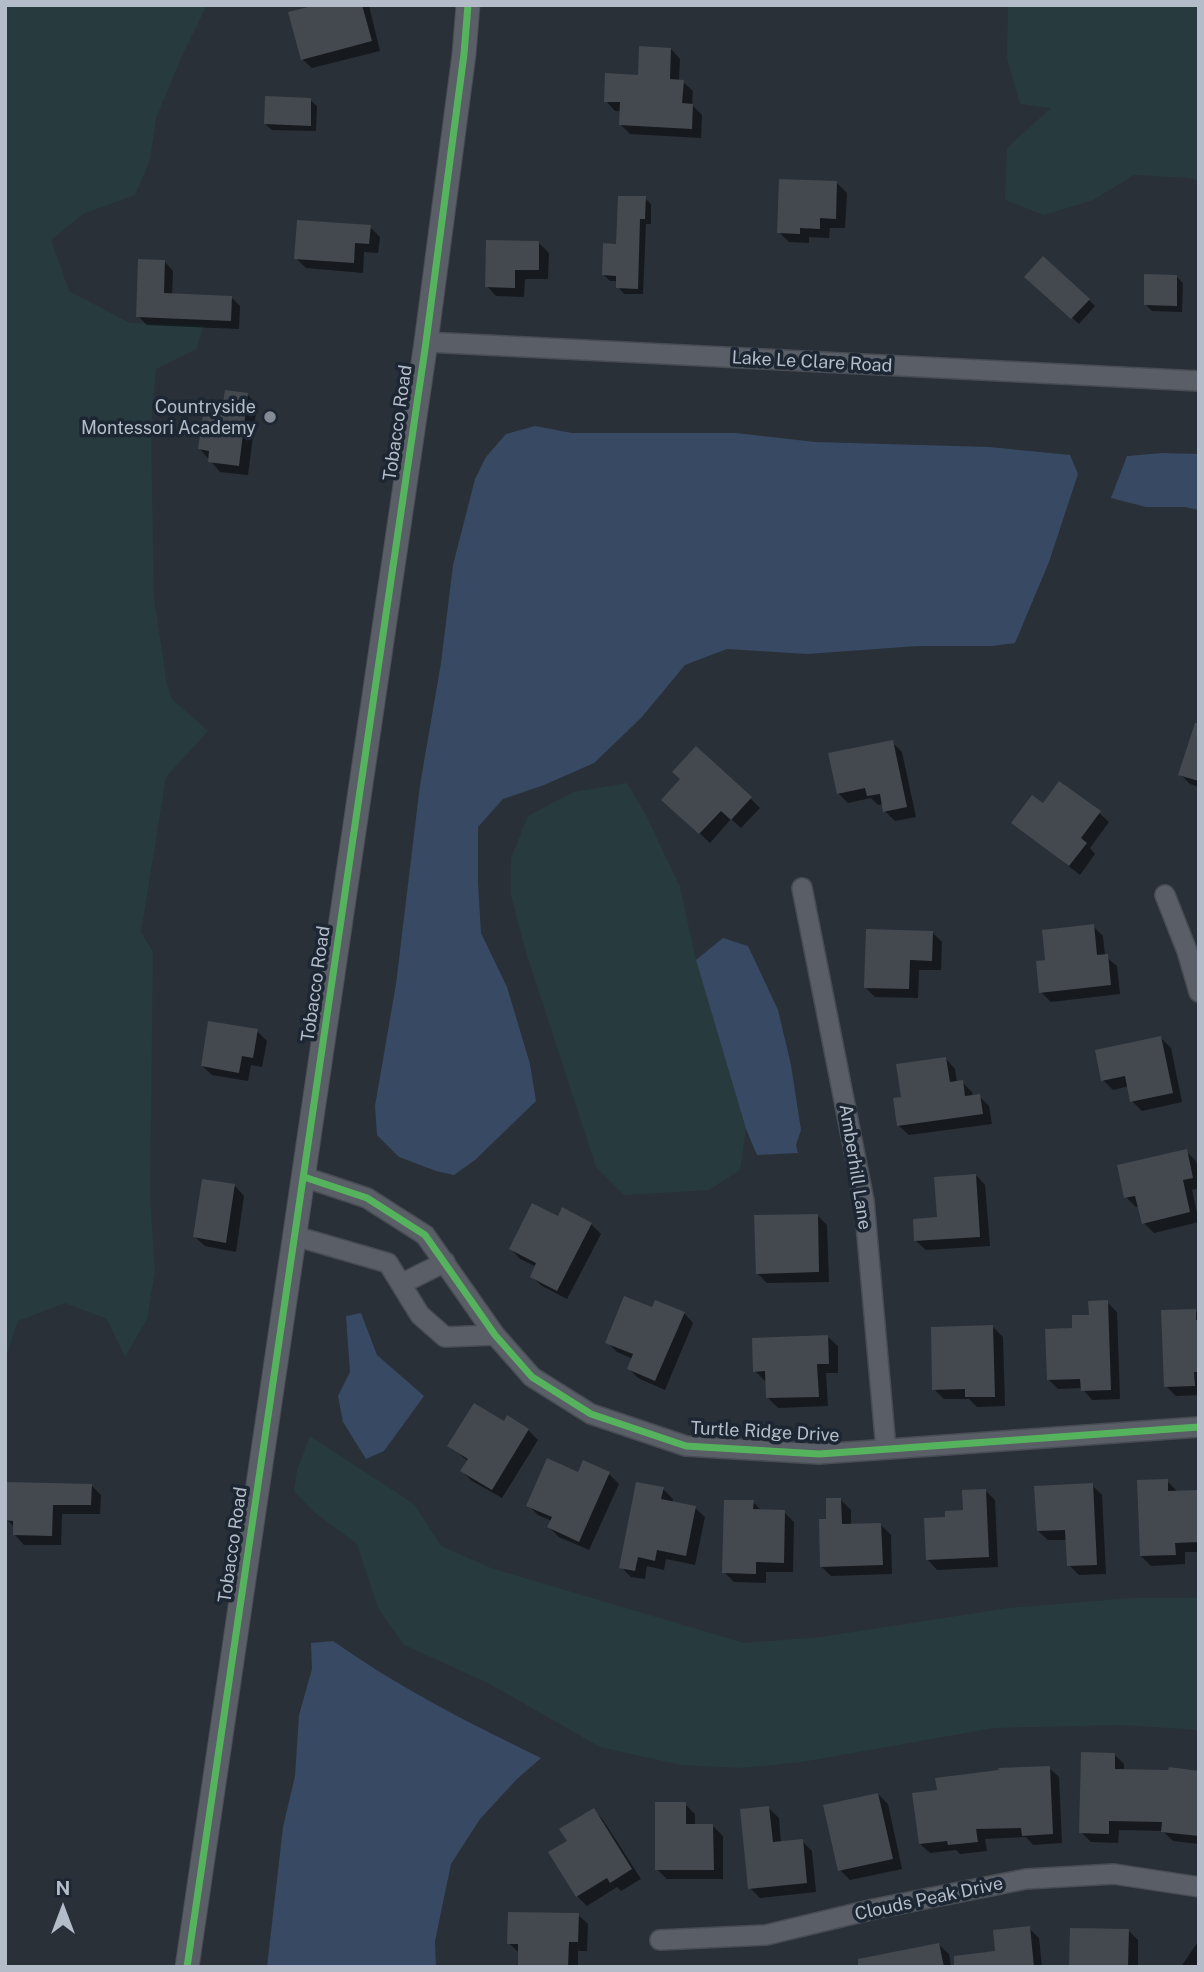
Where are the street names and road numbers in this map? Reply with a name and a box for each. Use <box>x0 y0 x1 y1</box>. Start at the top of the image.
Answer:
street label: Lake Le Clare Road <box>731 347 893 377</box>
street label: Tobacco Road <box>379 364 417 482</box>
street label: Tobacco Road <box>297 925 335 1043</box>
street label: Amberhill Lane <box>834 1103 876 1231</box>
street label: Turtle Ridge Drive <box>690 1417 840 1447</box>
street label: Tobacco Road <box>214 1486 252 1604</box>
street label: Clouds Peak Drive <box>853 1873 1005 1925</box>

